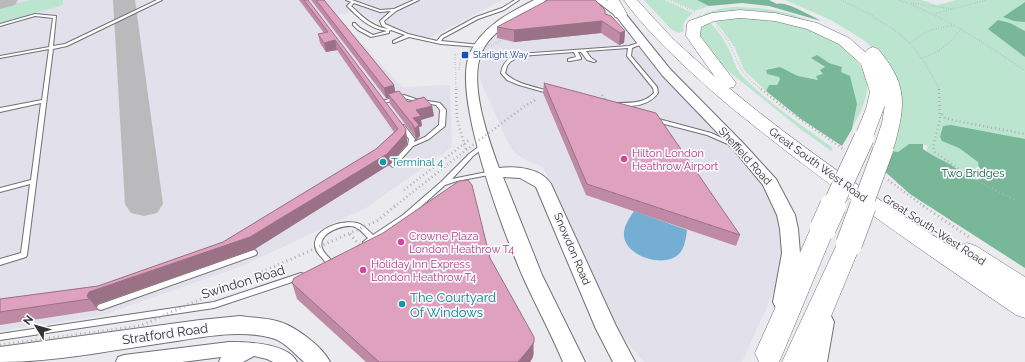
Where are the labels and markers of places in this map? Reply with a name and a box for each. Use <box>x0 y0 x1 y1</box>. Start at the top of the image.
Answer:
marker: Starlight Way <box>460 50 470 60</box>
place label: Starlight Way <box>473 50 528 60</box>
place label: Hilton London Heathrow Airport <box>632 147 719 173</box>
marker: Hilton London Heathrow Airport <box>619 154 629 164</box>
place label: Terminal 4 <box>391 156 443 169</box>
marker: Terminal 4 <box>378 157 388 167</box>
place label: Crowne Plaza London Heathrow T4 <box>409 230 514 256</box>
marker: Crowne Plaza London Heathrow T4 <box>396 237 406 247</box>
place label: Holiday Inn Express London Heathrow T4 <box>371 258 476 284</box>
marker: Holiday Inn Express London Heathrow T4 <box>358 265 368 275</box>
place label: The Courtyard Of Windows <box>410 290 496 320</box>
marker: The Courtyard Of Windows <box>397 299 407 309</box>

